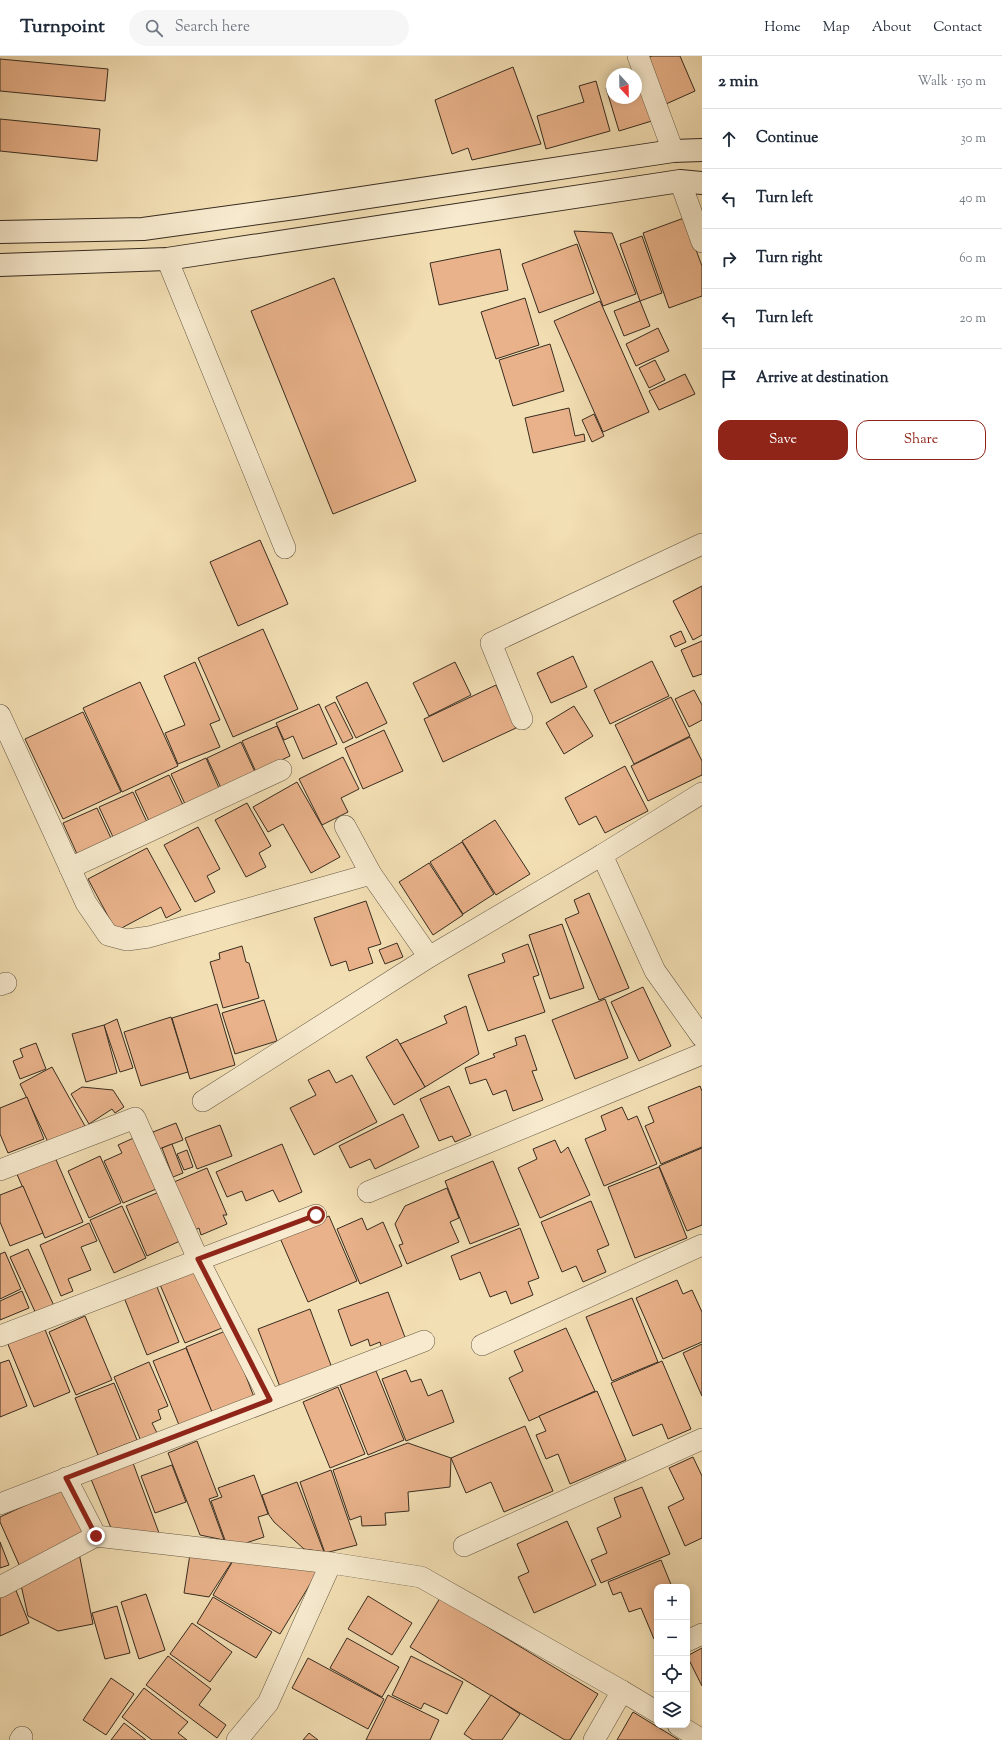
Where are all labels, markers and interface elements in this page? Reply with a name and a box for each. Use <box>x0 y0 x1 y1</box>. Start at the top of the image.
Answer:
search box <box>129 10 409 46</box>
text: Turnpoint <box>20 14 105 41</box>
icon: search <box>143 17 165 39</box>
text: Search here <box>175 17 250 38</box>
text: Home <box>764 18 801 38</box>
text: Map <box>823 18 850 38</box>
text: About <box>872 18 911 38</box>
text: Contact <box>933 18 982 38</box>
north arrow <box>606 68 642 104</box>
text: 2 min <box>718 70 759 94</box>
text: Walk · 150 m <box>917 73 986 91</box>
icon: ahead <box>718 128 740 150</box>
text: Continue <box>756 128 818 149</box>
text: 30 m <box>960 130 986 148</box>
icon: left <box>718 188 740 210</box>
text: Turn left <box>756 188 813 209</box>
text: 40 m <box>959 190 986 208</box>
icon: right <box>718 248 740 270</box>
text: Turn right <box>756 248 822 269</box>
text: 60 m <box>959 250 986 268</box>
icon: left <box>718 308 740 330</box>
text: Turn left <box>756 308 813 329</box>
text: 20 m <box>960 310 986 328</box>
icon: arrive <box>718 368 740 390</box>
text: Arrive at destination <box>756 368 889 389</box>
button: Save <box>718 420 848 460</box>
button: Share <box>856 420 986 460</box>
route start <box>307 1206 325 1224</box>
route end <box>87 1527 105 1545</box>
map controls <box>654 1584 690 1728</box>
button: + <box>654 1584 690 1620</box>
button: − <box>654 1620 690 1656</box>
button: locate <box>654 1656 690 1692</box>
button: layers <box>654 1692 690 1728</box>

